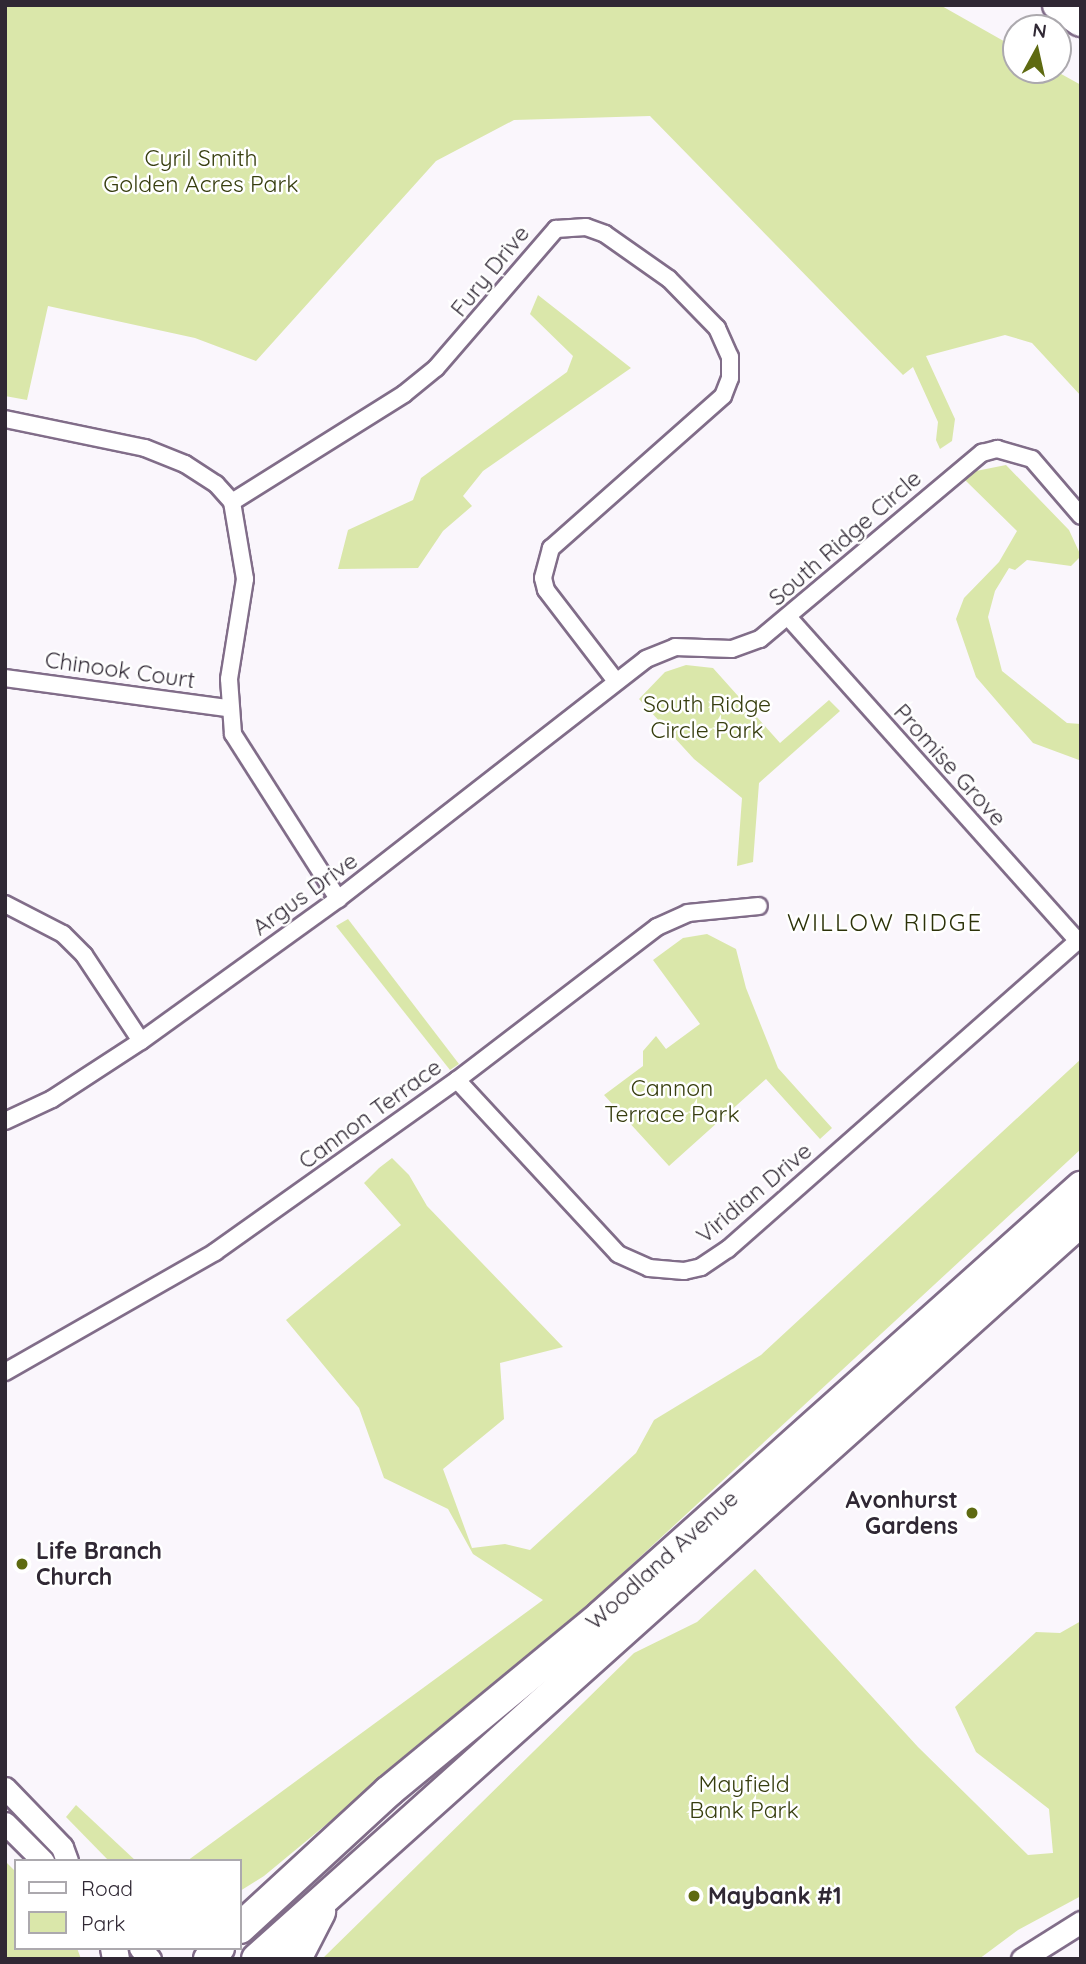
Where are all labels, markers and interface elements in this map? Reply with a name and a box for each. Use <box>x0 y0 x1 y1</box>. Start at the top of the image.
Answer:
north arrow <box>1002 14 1072 84</box>
text: N <box>1031 17 1048 43</box>
park label: Cyril Smith Golden Acres Park <box>103 144 299 198</box>
street label: Fury Drive <box>445 220 535 322</box>
street label: South Ridge Circle <box>763 464 927 612</box>
street label: Chinook Court <box>43 646 197 694</box>
park label: South Ridge Circle Park <box>643 690 771 744</box>
street label: Promise Grove <box>888 698 1012 832</box>
street label: Argus Drive <box>247 847 363 941</box>
district label: WILLOW RIDGE <box>788 909 982 937</box>
street label: Cannon Terrace <box>293 1053 447 1175</box>
park label: Cannon Terrace Park <box>604 1074 740 1128</box>
street label: Viridian Drive <box>691 1137 817 1249</box>
street label: Woodland Avenue <box>580 1485 744 1635</box>
place label: Avonhurst Gardens <box>846 1486 958 1540</box>
marker: Avonhurst Gardens <box>964 1505 980 1521</box>
place label: Life Branch Church <box>36 1537 162 1591</box>
marker: Life Branch Church <box>14 1556 30 1572</box>
park label: Mayfield Bank Park <box>689 1770 799 1824</box>
legend <box>14 1859 242 1950</box>
text: Road <box>81 1875 133 1901</box>
place label: Maybank #1 <box>708 1882 842 1910</box>
marker: Maybank #1 <box>686 1888 702 1904</box>
text: Park <box>81 1910 125 1936</box>

